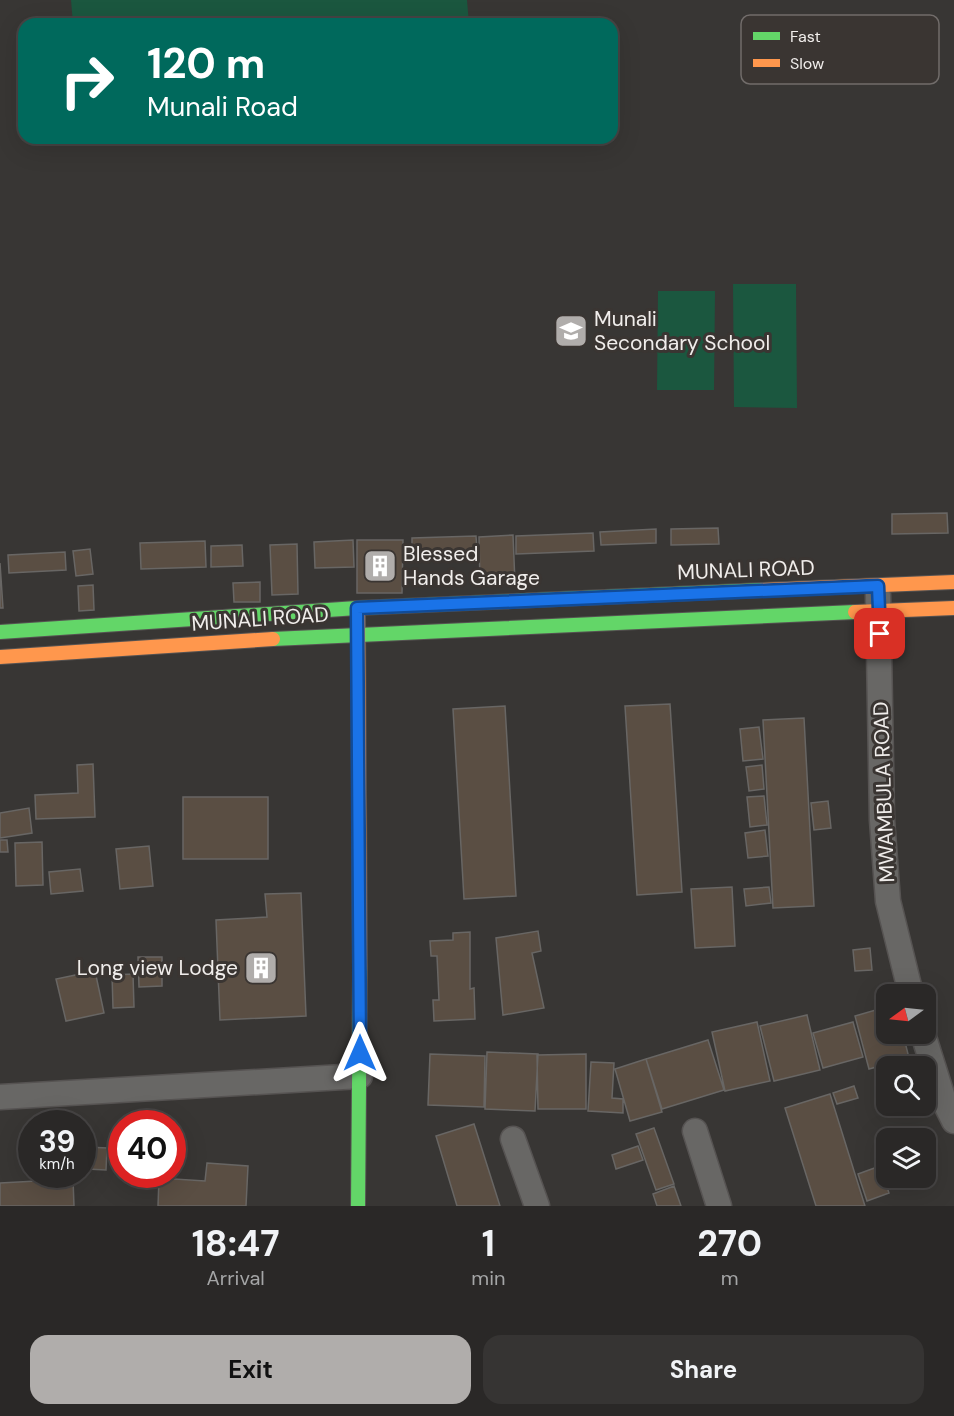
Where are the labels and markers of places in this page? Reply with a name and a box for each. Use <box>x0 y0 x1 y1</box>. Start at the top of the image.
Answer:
place label: Munali Secondary School <box>594 305 770 357</box>
school or university icon: Munali Secondary School <box>553 313 589 349</box>
place label: Blessed Hands Garage <box>403 540 540 592</box>
building icon: Blessed Hands Garage <box>362 548 398 584</box>
pin <box>854 608 905 659</box>
building icon: Long view Lodge <box>243 950 279 986</box>
place label: Long view Lodge <box>77 954 238 982</box>

